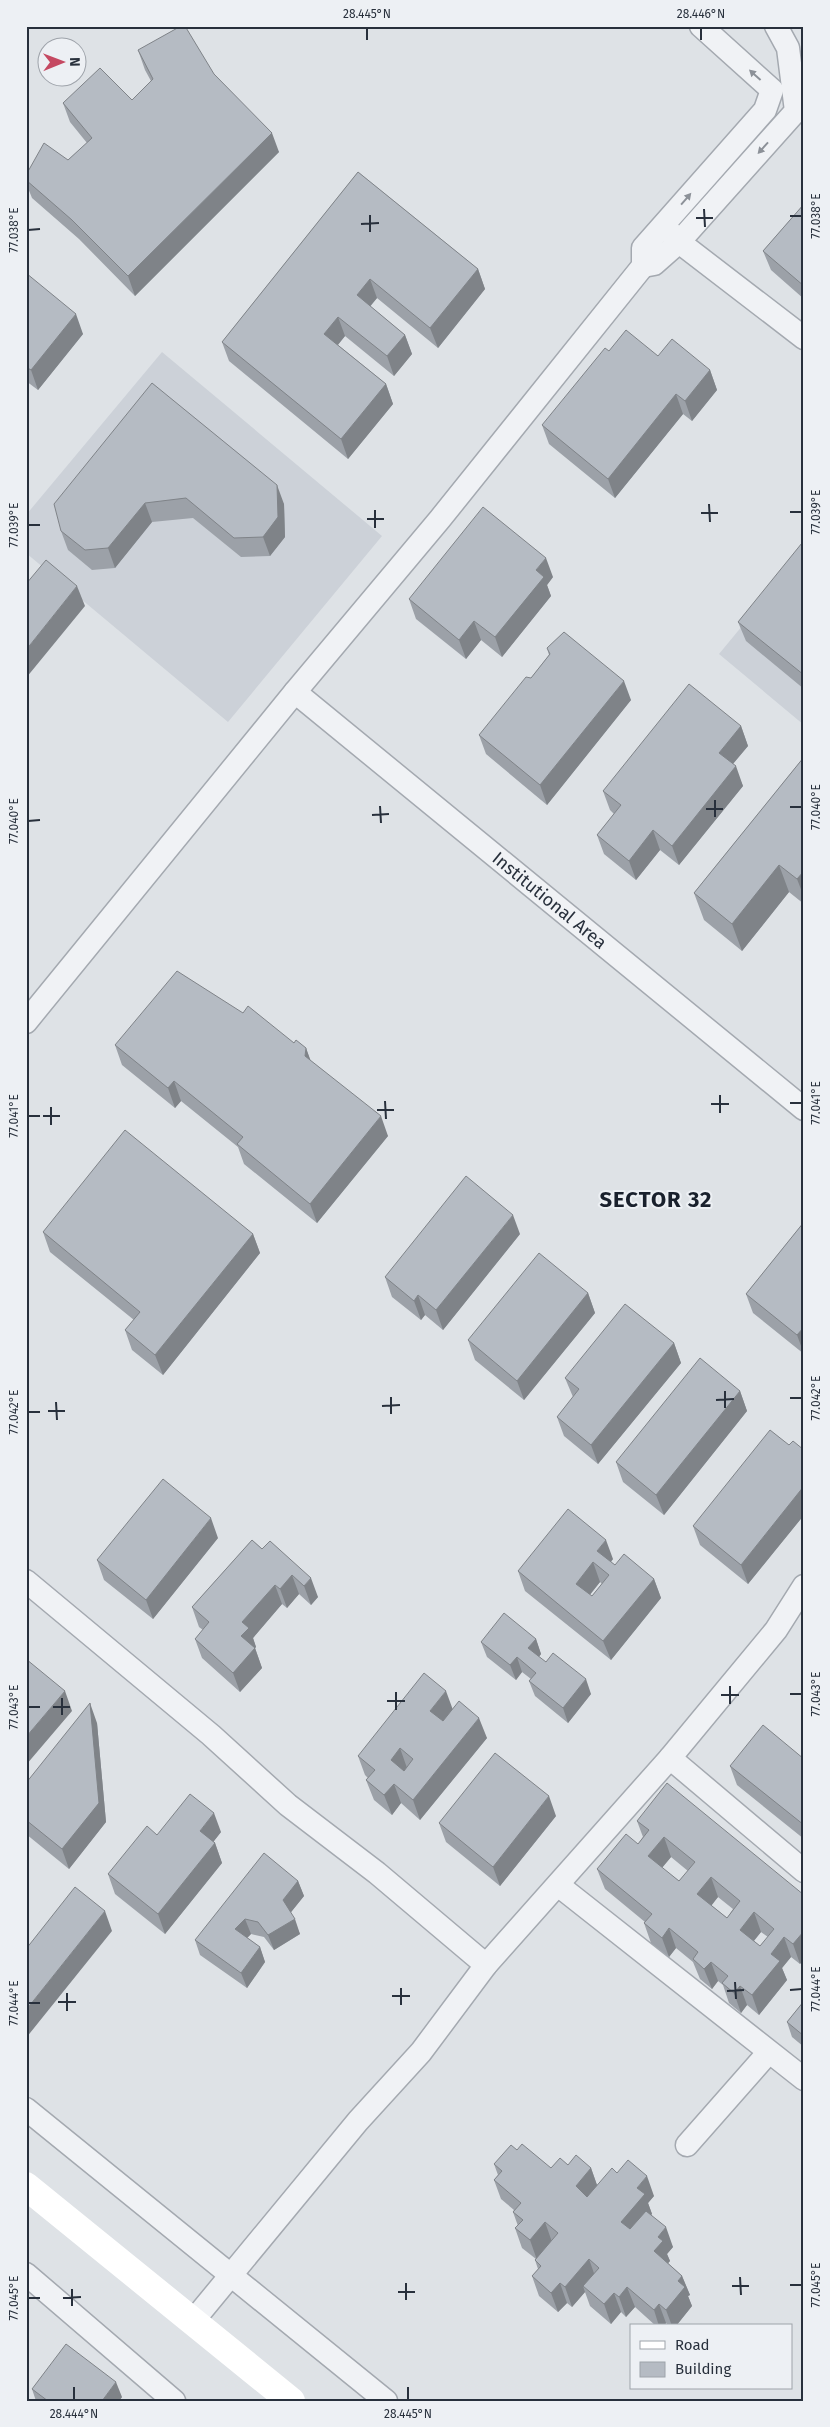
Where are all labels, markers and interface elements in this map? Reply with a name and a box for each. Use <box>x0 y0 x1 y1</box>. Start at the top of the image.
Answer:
text: 28.445°N <box>343 7 391 21</box>
text: 28.446°N <box>677 7 725 21</box>
north arrow <box>38 38 88 88</box>
text: N <box>66 57 83 67</box>
one-way arrow <box>748 69 761 80</box>
one-way arrow <box>757 141 769 153</box>
one-way arrow <box>681 192 692 205</box>
text: 77.038°E <box>809 193 823 239</box>
text: 77.038°E <box>7 207 21 253</box>
text: 77.039°E <box>809 490 823 534</box>
text: 77.039°E <box>7 503 21 547</box>
text: 77.040°E <box>809 784 823 830</box>
text: 77.040°E <box>7 798 21 844</box>
street label: Institutional Area <box>488 847 611 954</box>
text: 77.041°E <box>809 1081 823 1125</box>
text: 77.041°E <box>7 1094 21 1138</box>
district label: SECTOR 32 <box>600 1186 712 1213</box>
text: 77.042°E <box>809 1376 823 1420</box>
text: 77.042°E <box>7 1390 21 1434</box>
text: 77.043°E <box>809 1672 823 1716</box>
text: 77.043°E <box>7 1685 21 1729</box>
text: 77.044°E <box>809 1966 823 2012</box>
text: 77.044°E <box>7 1980 21 2026</box>
text: 77.045°E <box>809 2263 823 2307</box>
text: 77.045°E <box>7 2276 21 2320</box>
legend <box>630 2324 792 2390</box>
text: Road <box>675 2336 710 2354</box>
text: Building <box>675 2360 731 2378</box>
text: 28.444°N <box>50 2407 98 2421</box>
text: 28.445°N <box>384 2407 432 2421</box>

